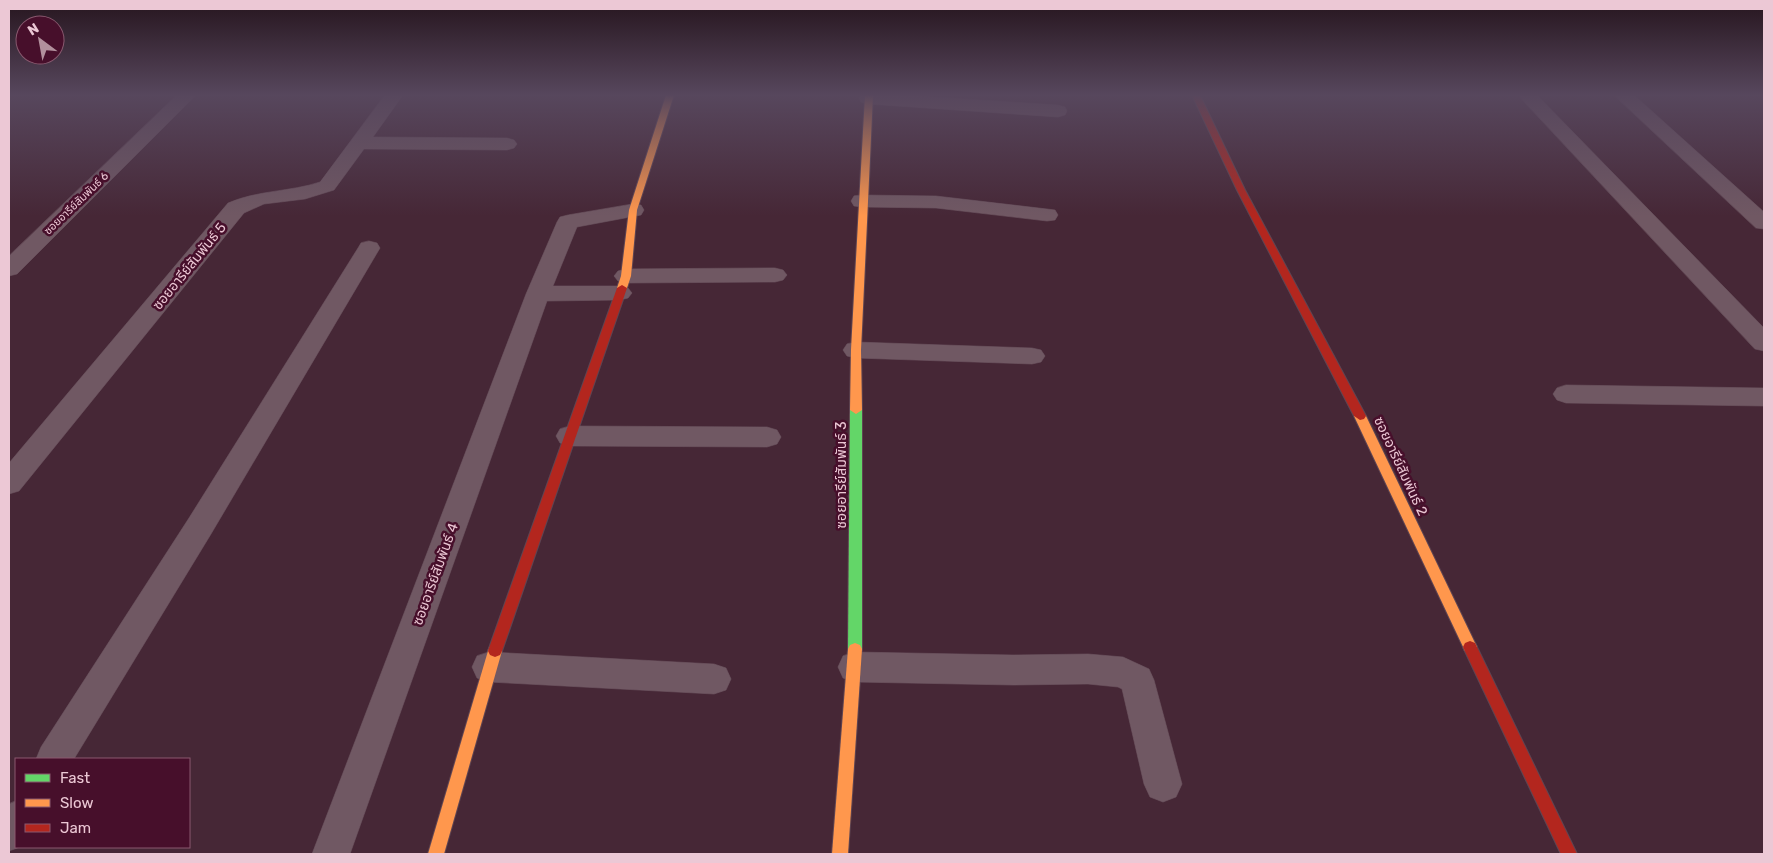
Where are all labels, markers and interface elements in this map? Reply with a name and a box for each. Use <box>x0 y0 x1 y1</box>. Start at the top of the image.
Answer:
north arrow <box>15 15 65 65</box>
text: N <box>25 20 42 39</box>
street label: ซอยอารีย์สัมพันธ์ 6 <box>41 169 111 237</box>
street label: ซอยอารีย์สัมพันธ์ 5 <box>149 219 230 313</box>
street label: ซอยอารีย์สัมพันธ์ 2 <box>1370 414 1431 518</box>
street label: ซอยอารีย์สัมพันธ์ 3 <box>833 421 850 529</box>
street label: ซอยอารีย์สัมพันธ์ 4 <box>409 520 462 628</box>
legend <box>15 758 190 848</box>
text: Fast <box>60 769 90 787</box>
text: Slow <box>60 794 93 812</box>
text: Jam <box>60 819 91 837</box>

